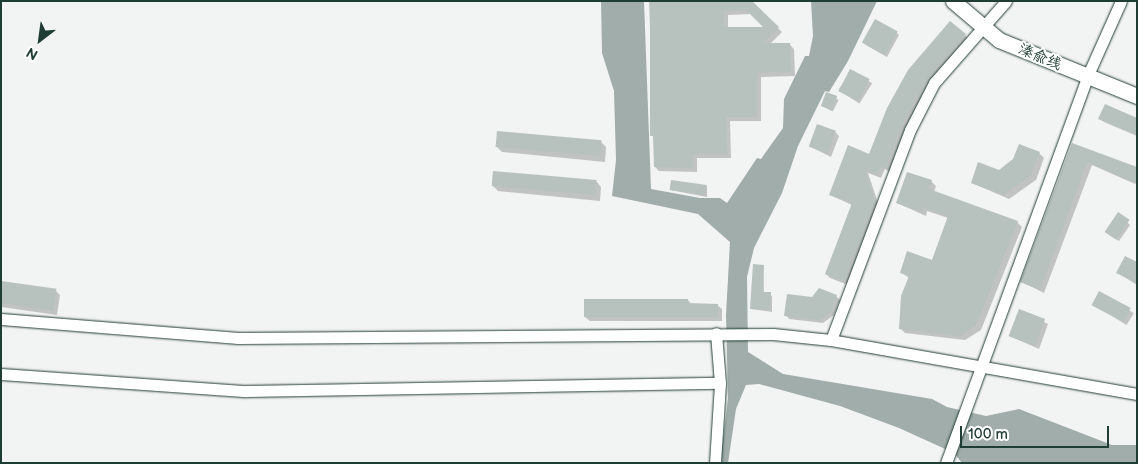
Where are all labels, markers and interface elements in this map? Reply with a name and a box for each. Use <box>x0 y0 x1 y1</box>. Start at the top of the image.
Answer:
north arrow <box>15 15 65 65</box>
street label: 溱俞线 <box>1016 40 1064 74</box>
text: N <box>23 43 41 63</box>
scale bar <box>963 416 1112 448</box>
text: 100 m <box>968 425 1008 444</box>

